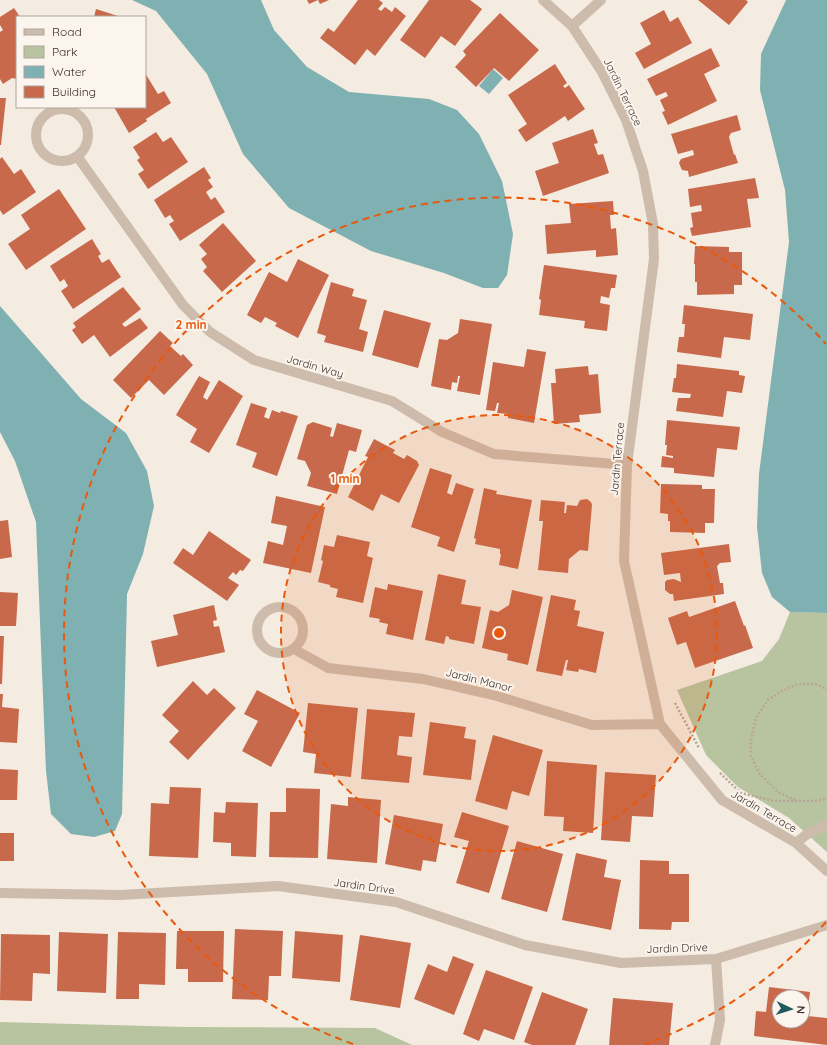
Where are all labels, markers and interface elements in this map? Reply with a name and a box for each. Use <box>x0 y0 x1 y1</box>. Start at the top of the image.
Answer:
legend <box>16 16 146 108</box>
text: Road <box>52 24 82 39</box>
text: Park <box>52 44 77 59</box>
street label: Jardin Terrace <box>601 56 645 128</box>
text: Water <box>52 64 87 79</box>
text: Building <box>52 84 96 99</box>
text: 2 min <box>175 317 207 332</box>
street label: Jardin Way <box>285 351 345 381</box>
street label: Jardin Terrace <box>607 422 627 496</box>
text: 1 min <box>330 471 360 486</box>
centre of rings <box>492 626 506 640</box>
street label: Jardin Manor <box>444 665 515 695</box>
street label: Jardin Terrace <box>729 786 799 836</box>
street label: Jardin Drive <box>332 875 396 897</box>
street label: Jardin Drive <box>646 940 708 956</box>
north arrow <box>771 989 811 1029</box>
text: N <box>794 1005 808 1014</box>

